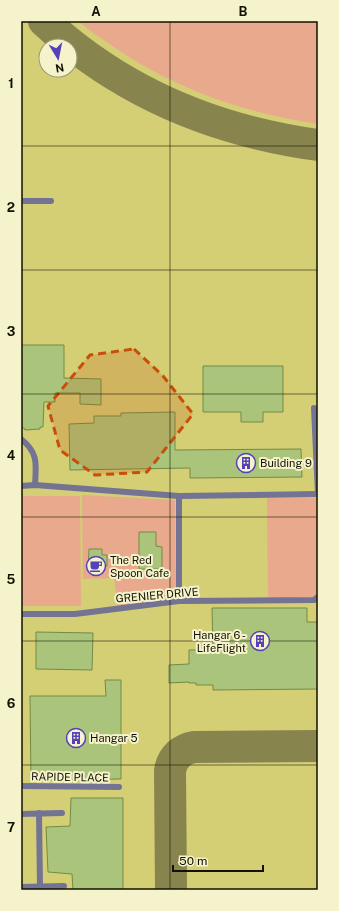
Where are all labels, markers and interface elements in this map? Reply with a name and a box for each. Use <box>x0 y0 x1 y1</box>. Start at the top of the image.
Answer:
text: A <box>91 4 101 19</box>
text: B <box>239 4 248 19</box>
north arrow <box>38 38 78 78</box>
text: N <box>54 61 65 75</box>
text: 1 <box>8 76 14 91</box>
text: 2 <box>7 200 15 215</box>
text: 3 <box>7 324 16 339</box>
text: 4 <box>7 448 16 463</box>
building icon: Building 9 <box>235 452 257 474</box>
place label: Building 9 <box>260 457 312 469</box>
place label: The Red Spoon Cafe <box>110 554 169 579</box>
cafe icon: The Red Spoon Cafe <box>85 555 107 577</box>
text: 5 <box>7 572 16 587</box>
street label: GRENIER DRIVE <box>115 585 199 605</box>
place label: Hangar 6 - LifeFlight <box>193 629 246 654</box>
building icon: Hangar 6 - LifeFlight <box>249 630 271 652</box>
text: 6 <box>7 696 16 711</box>
building icon: Hangar 5 <box>65 727 87 749</box>
place label: Hangar 5 <box>90 732 138 744</box>
street label: RAPIDE PLACE <box>31 770 109 784</box>
text: 7 <box>7 820 15 835</box>
scale bar <box>173 847 263 873</box>
text: 50 m <box>179 854 207 868</box>

